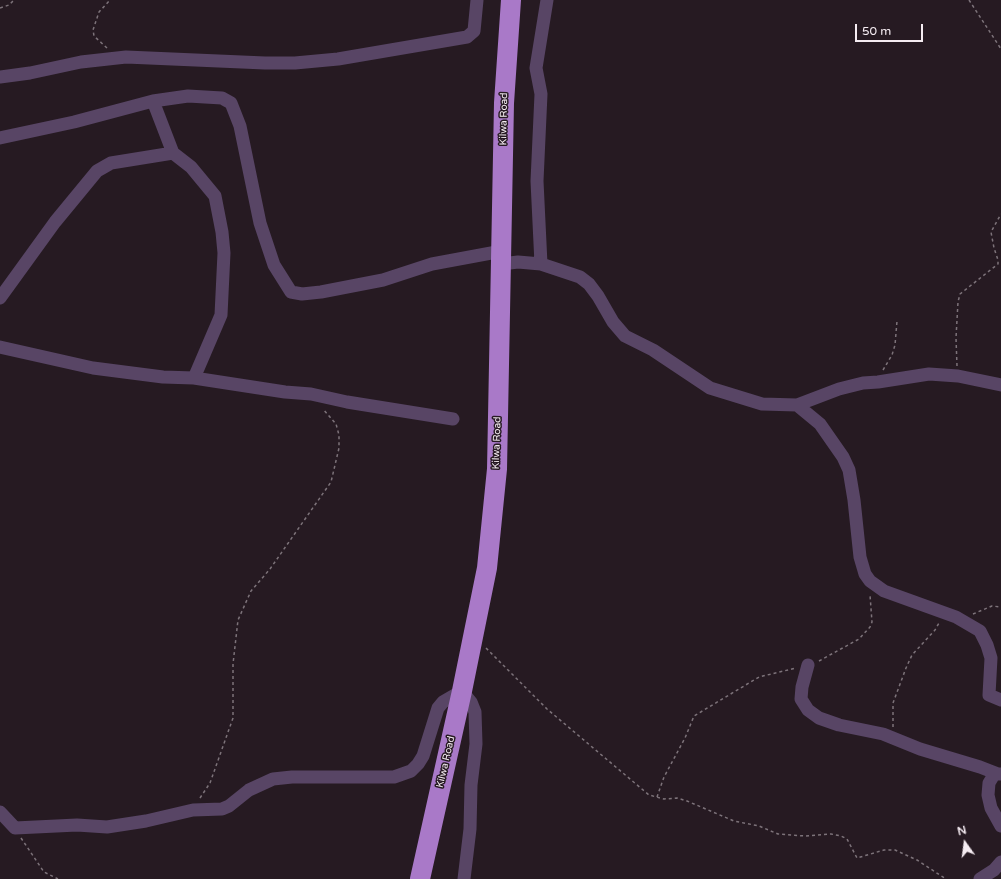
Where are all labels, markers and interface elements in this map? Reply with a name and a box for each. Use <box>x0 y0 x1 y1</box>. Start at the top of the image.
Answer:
scale bar <box>857 16 925 42</box>
text: 50 m <box>862 24 891 38</box>
street label: Kilwa Road <box>498 92 510 146</box>
street label: Kilwa Road <box>490 416 504 470</box>
street label: Kilwa Road <box>434 735 458 789</box>
north arrow <box>945 823 985 863</box>
text: N <box>956 823 968 838</box>

